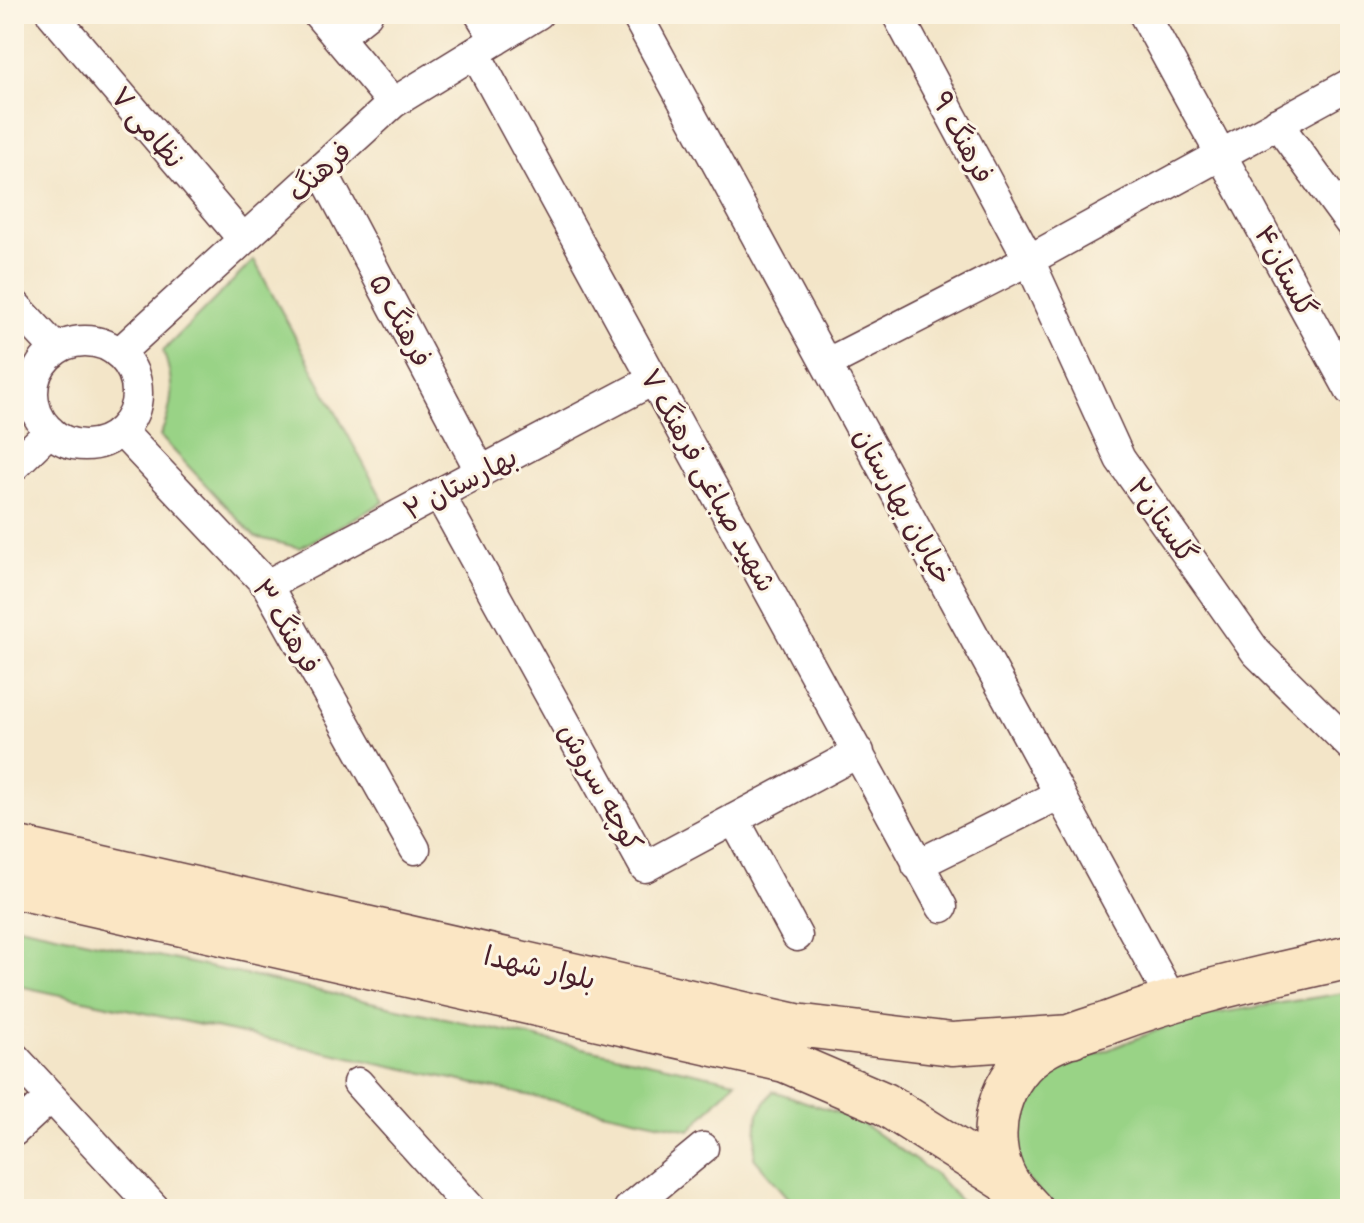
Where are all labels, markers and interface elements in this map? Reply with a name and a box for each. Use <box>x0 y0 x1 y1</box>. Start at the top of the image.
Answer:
street label: نظامی ۷ <box>99 79 192 179</box>
street label: فرهنگ ۹ <box>919 85 1001 192</box>
street label: فرهنگ <box>280 133 363 214</box>
street label: گلستان۴ <box>1241 219 1324 326</box>
street label: فرهنگ ۵ <box>356 268 440 376</box>
street label: شهید صباغی فرهنگ ۷ <box>627 362 784 601</box>
street label: خیابان بهارستان <box>841 421 961 594</box>
street label: بهارستان ۲ <box>397 439 526 533</box>
street label: گلستان۲ <box>1115 470 1205 574</box>
street label: فرهنگ ۳ <box>240 573 328 683</box>
street label: کوچه سروش <box>546 717 650 861</box>
street label: بلوار شهدا <box>479 938 599 1003</box>

